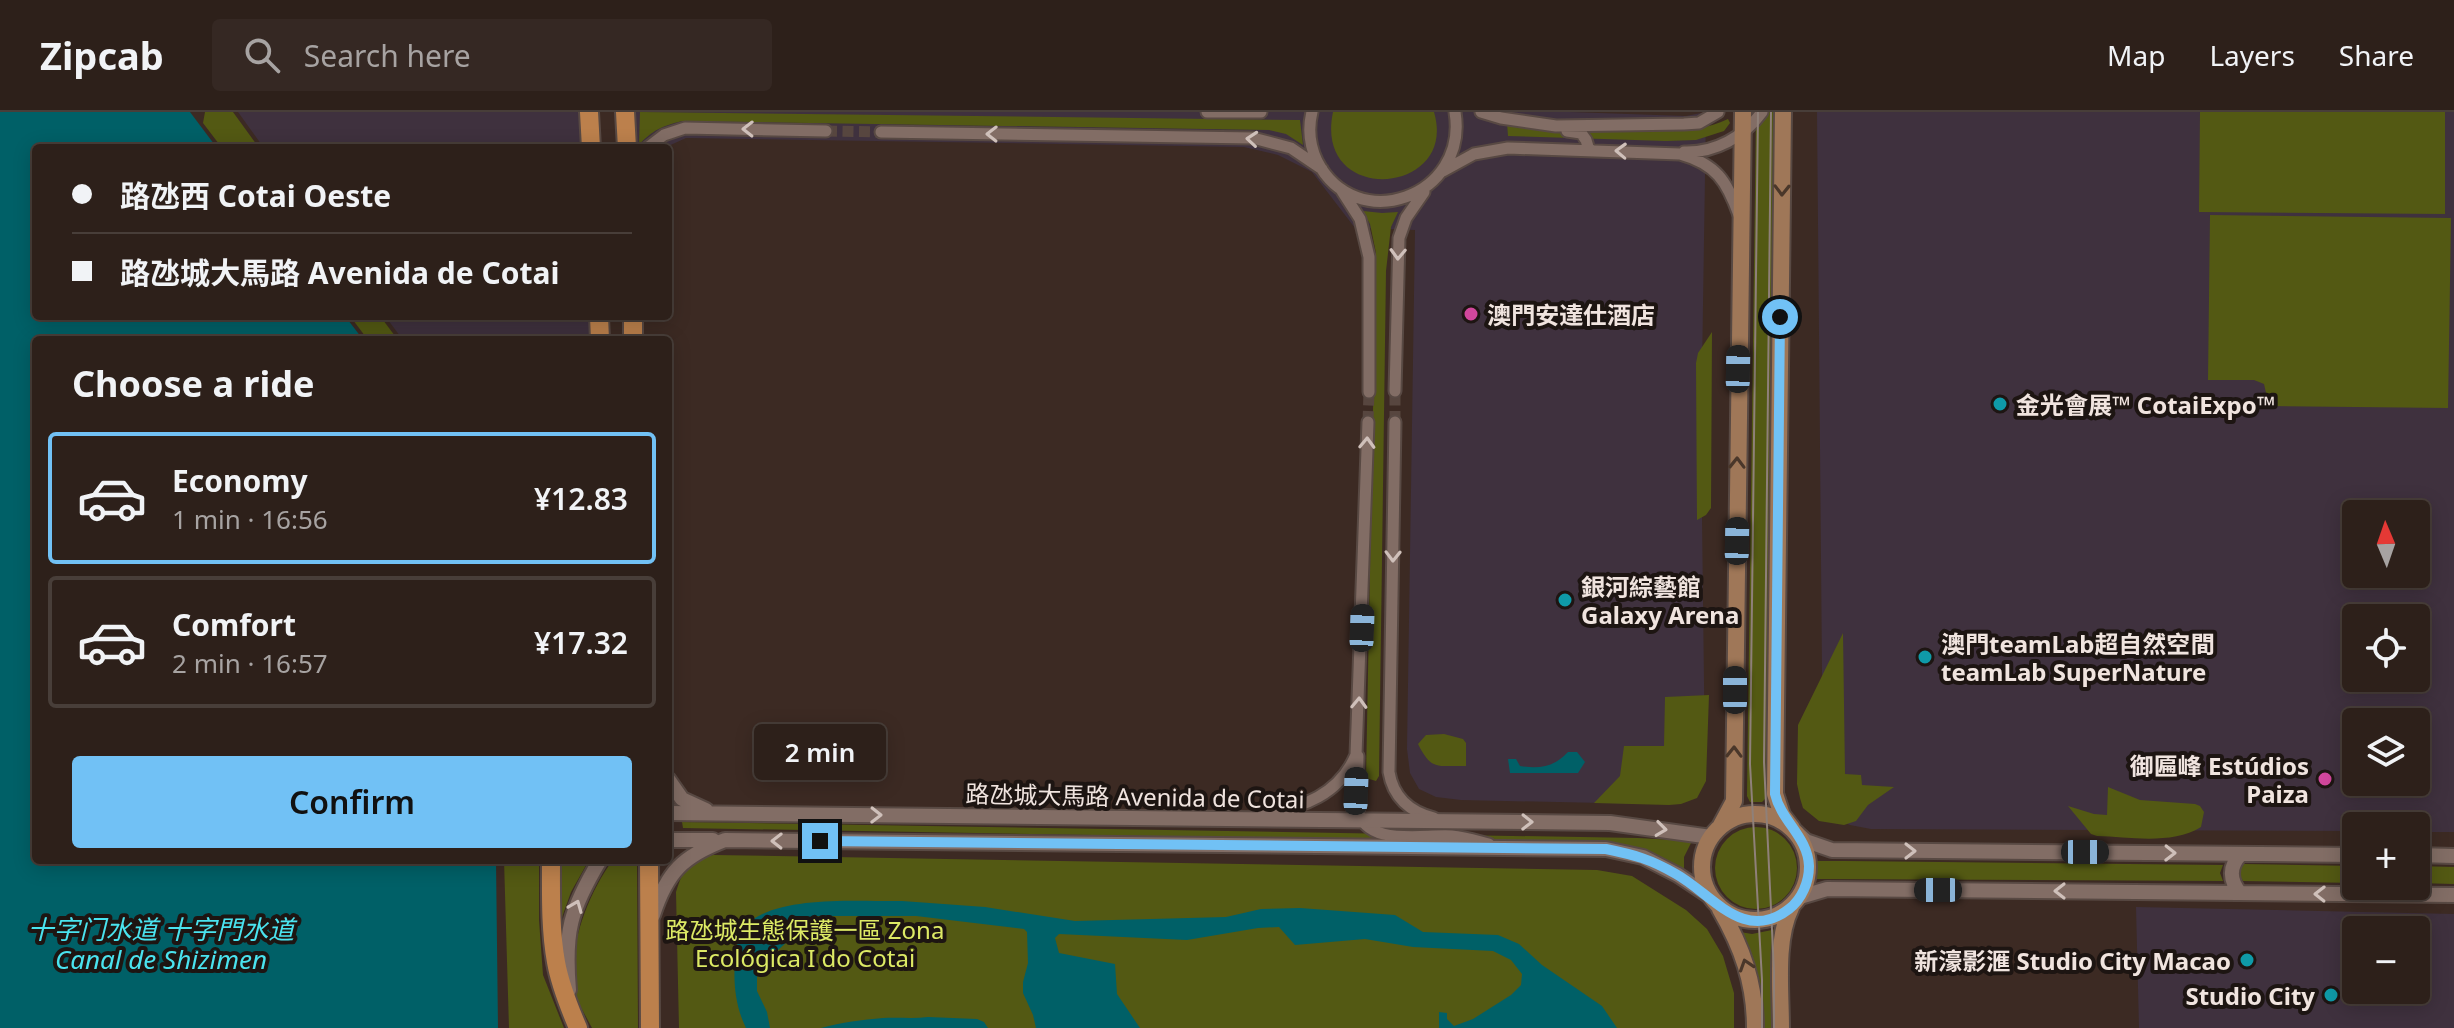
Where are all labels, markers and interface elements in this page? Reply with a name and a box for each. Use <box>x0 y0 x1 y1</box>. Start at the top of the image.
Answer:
search box <box>212 19 772 91</box>
text: Zipcab <box>40 29 164 81</box>
icon: search <box>240 33 284 77</box>
text: Search here <box>304 35 471 76</box>
text: Map <box>2107 36 2165 74</box>
text: Layers <box>2209 36 2295 74</box>
text: Share <box>2339 36 2414 74</box>
one-way arrow <box>741 121 754 138</box>
one-way arrow <box>985 125 998 142</box>
one-way arrow <box>1245 131 1258 148</box>
one-way arrow <box>1614 142 1627 159</box>
text: 路氹西 Cotai Oeste <box>120 175 391 216</box>
one-way arrow <box>1773 184 1791 197</box>
one-way arrow <box>1389 248 1406 261</box>
text: 路氹城大馬路 Avenida de Cotai <box>120 252 559 293</box>
place label: 澳門安達仕酒店 <box>1487 298 1655 331</box>
route start <box>1762 299 1798 335</box>
marker: 澳門安達仕酒店 <box>1462 305 1480 323</box>
car <box>1726 345 1750 393</box>
text: Choose a ride <box>72 359 314 408</box>
place label: 金光會展™ CotaiExpo™ <box>2016 388 2275 421</box>
marker: 金光會展™ CotaiExpo™ <box>1991 395 2009 413</box>
one-way arrow <box>1359 436 1376 449</box>
one-way arrow <box>1729 456 1746 469</box>
text: Economy <box>172 460 308 501</box>
icon: car <box>76 462 148 534</box>
text: ¥12.83 <box>534 478 628 519</box>
north arrow <box>2342 500 2430 588</box>
map controls <box>2342 500 2430 1004</box>
text: 1 min · 16:56 <box>172 501 328 537</box>
car <box>1725 517 1749 565</box>
one-way arrow <box>1384 550 1402 563</box>
place label: 銀河綜藝館 Galaxy Arena <box>1581 570 1739 631</box>
marker: 銀河綜藝館 Galaxy Arena <box>1556 591 1574 609</box>
text: Comfort <box>172 604 296 645</box>
car <box>1349 604 1375 652</box>
button: locate <box>2342 604 2430 692</box>
icon: car <box>76 606 148 678</box>
text: ¥17.32 <box>534 622 628 663</box>
place label: 澳門teamLab超自然空間 teamLab SuperNature <box>1941 627 2214 688</box>
text: 2 min · 16:57 <box>172 645 328 681</box>
marker: 澳門teamLab超自然空間 teamLab SuperNature <box>1916 648 1934 666</box>
car <box>1723 666 1747 714</box>
one-way arrow <box>1351 696 1368 709</box>
button: layers <box>2342 708 2430 796</box>
callout: 2 min <box>754 725 886 781</box>
text: 2 min <box>785 734 855 770</box>
one-way arrow <box>1725 745 1743 758</box>
place label: 御匾峰 Estúdios Paiza <box>2130 749 2309 810</box>
button: Confirm <box>72 756 632 848</box>
car <box>1343 767 1369 815</box>
marker: 御匾峰 Estúdios Paiza <box>2316 770 2334 788</box>
street label: 路氹城大馬路 Avenida de Cotai <box>965 777 1305 815</box>
one-way arrow <box>870 806 883 824</box>
button: + <box>2342 812 2430 900</box>
one-way arrow <box>1521 813 1534 831</box>
one-way arrow <box>1655 821 1668 838</box>
route end <box>802 823 838 859</box>
one-way arrow <box>770 832 783 850</box>
car <box>2061 840 2109 864</box>
one-way arrow <box>1904 842 1917 860</box>
one-way arrow <box>2164 844 2177 862</box>
car <box>1914 878 1962 902</box>
one-way arrow <box>2053 882 2066 900</box>
one-way arrow <box>2313 885 2326 902</box>
one-way arrow <box>566 900 583 914</box>
water label: 十字门水道 十字門水道 Canal de Shizimen <box>28 911 298 977</box>
park label: 路氹城生態保護一區 Zona Ecológica I do Cotai <box>666 913 944 974</box>
button: − <box>2342 916 2430 1004</box>
place label: 新濠影滙 Studio City Macao <box>1914 944 2231 977</box>
marker: 新濠影滙 Studio City Macao <box>2238 951 2256 969</box>
one-way arrow <box>1739 959 1755 973</box>
place label: Studio City <box>2185 979 2315 1012</box>
marker: Studio City <box>2322 986 2340 1004</box>

